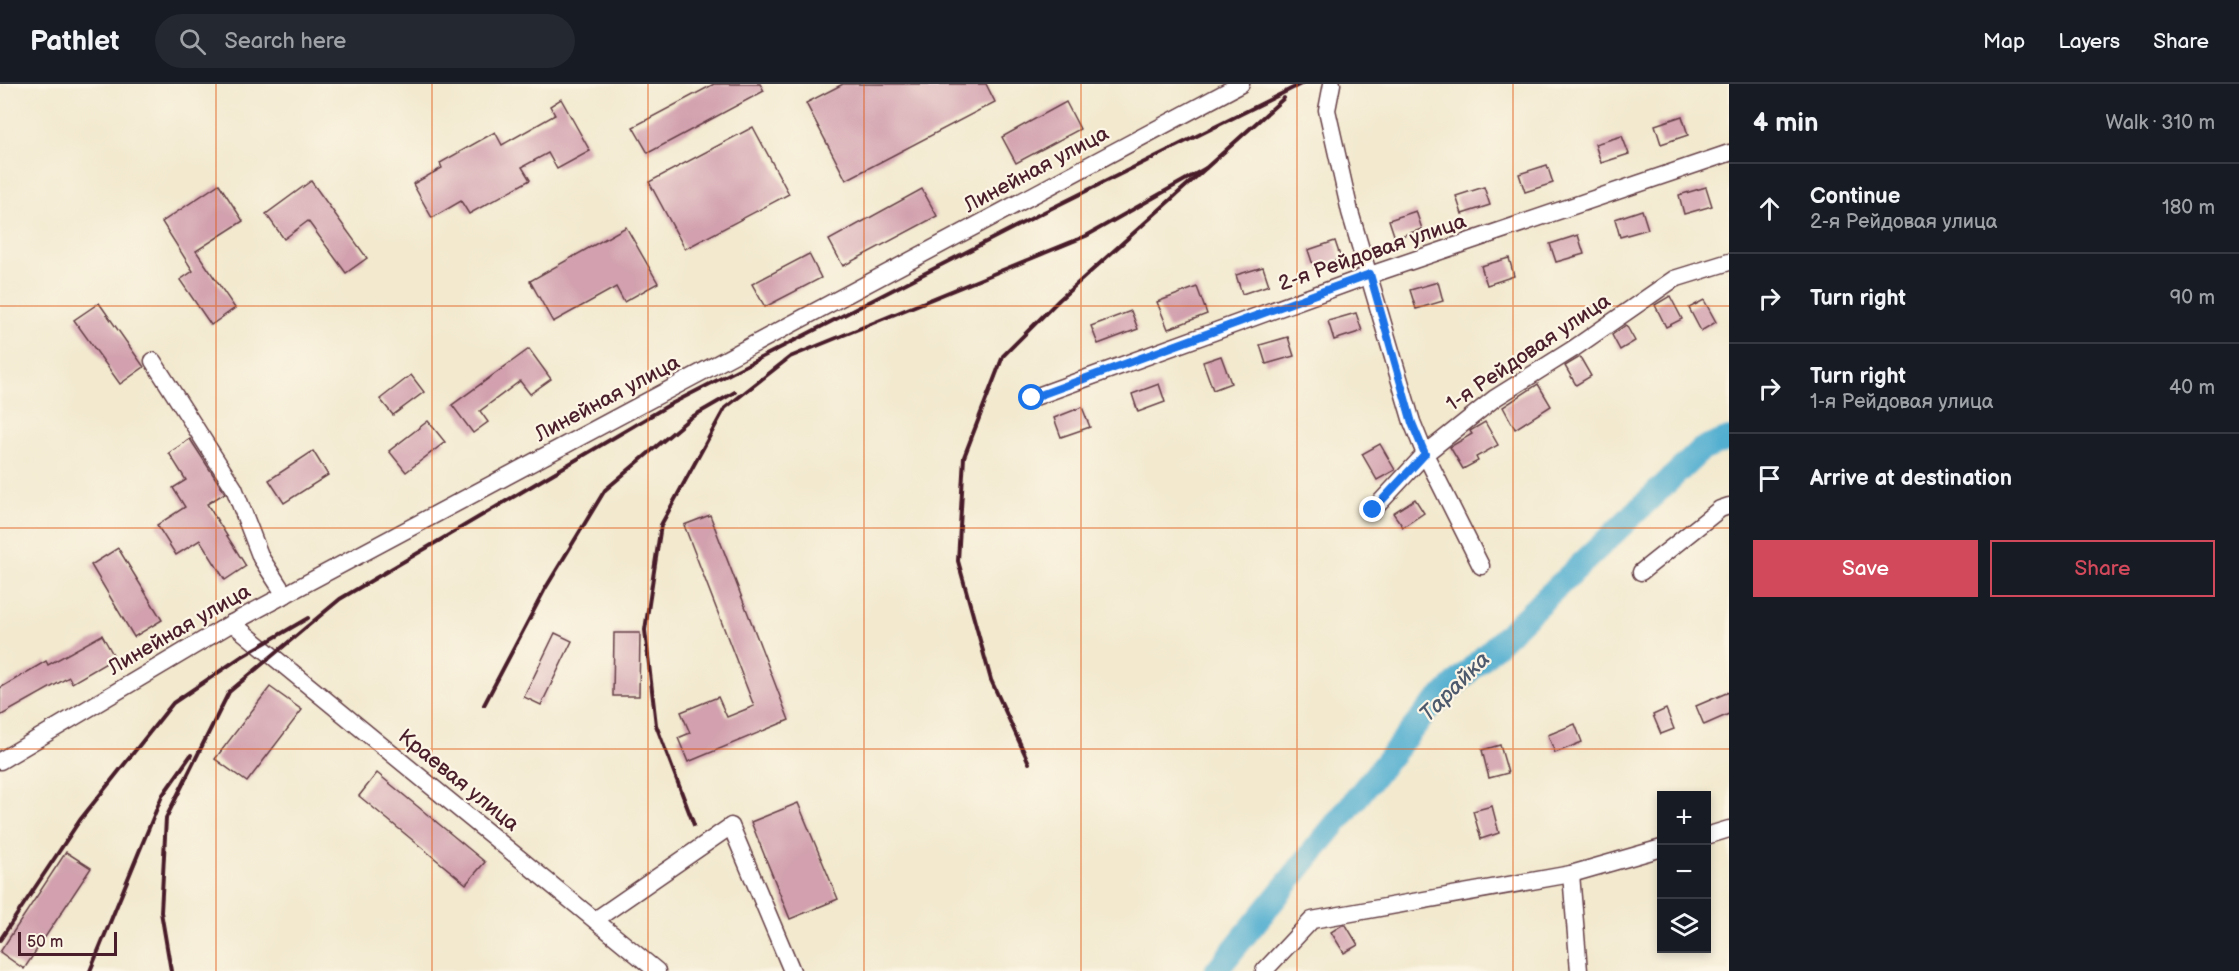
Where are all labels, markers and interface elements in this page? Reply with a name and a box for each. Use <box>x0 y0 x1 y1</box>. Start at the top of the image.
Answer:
search box <box>155 14 575 68</box>
text: Pathlet <box>30 25 119 58</box>
icon: search <box>176 25 209 58</box>
text: Search here <box>224 28 346 55</box>
text: Map <box>1983 29 2025 54</box>
text: Layers <box>2058 29 2120 54</box>
text: Share <box>2153 29 2209 54</box>
text: 4 min <box>1753 108 1818 139</box>
text: Walk · 310 m <box>2106 111 2215 135</box>
street label: Линейная улица <box>959 120 1113 219</box>
text: Continue <box>1810 183 1900 210</box>
icon: ahead <box>1753 192 1786 225</box>
text: 180 m <box>2162 196 2215 220</box>
street label: 2-я Рейдовая улица <box>1275 208 1470 296</box>
text: 2-я Рейдовая улица <box>1810 210 1998 234</box>
icon: right <box>1753 282 1786 315</box>
text: Turn right <box>1810 285 1906 312</box>
text: 90 m <box>2170 286 2215 310</box>
street label: 1-я Рейдовая улица <box>1441 288 1616 417</box>
street label: Линейная улица <box>530 349 684 448</box>
text: Turn right <box>1810 363 1906 390</box>
icon: right <box>1753 372 1786 405</box>
text: 40 m <box>2169 376 2215 400</box>
route start <box>1018 384 1044 410</box>
text: 1-я Рейдовая улица <box>1810 390 1993 414</box>
icon: arrive <box>1753 462 1786 495</box>
text: Arrive at destination <box>1810 465 2012 492</box>
route end <box>1359 496 1385 522</box>
button: Save <box>1753 540 1978 597</box>
button: Share <box>1990 540 2215 597</box>
street label: Линейная улица <box>103 578 255 681</box>
water label: Тарайка <box>1414 646 1496 728</box>
street label: Краевая улица <box>393 724 525 837</box>
map controls <box>1657 791 1711 953</box>
button: + <box>1657 791 1711 845</box>
button: − <box>1657 845 1711 899</box>
button: layers <box>1657 899 1711 953</box>
scale bar <box>18 929 117 956</box>
text: 50 m <box>27 933 63 952</box>

